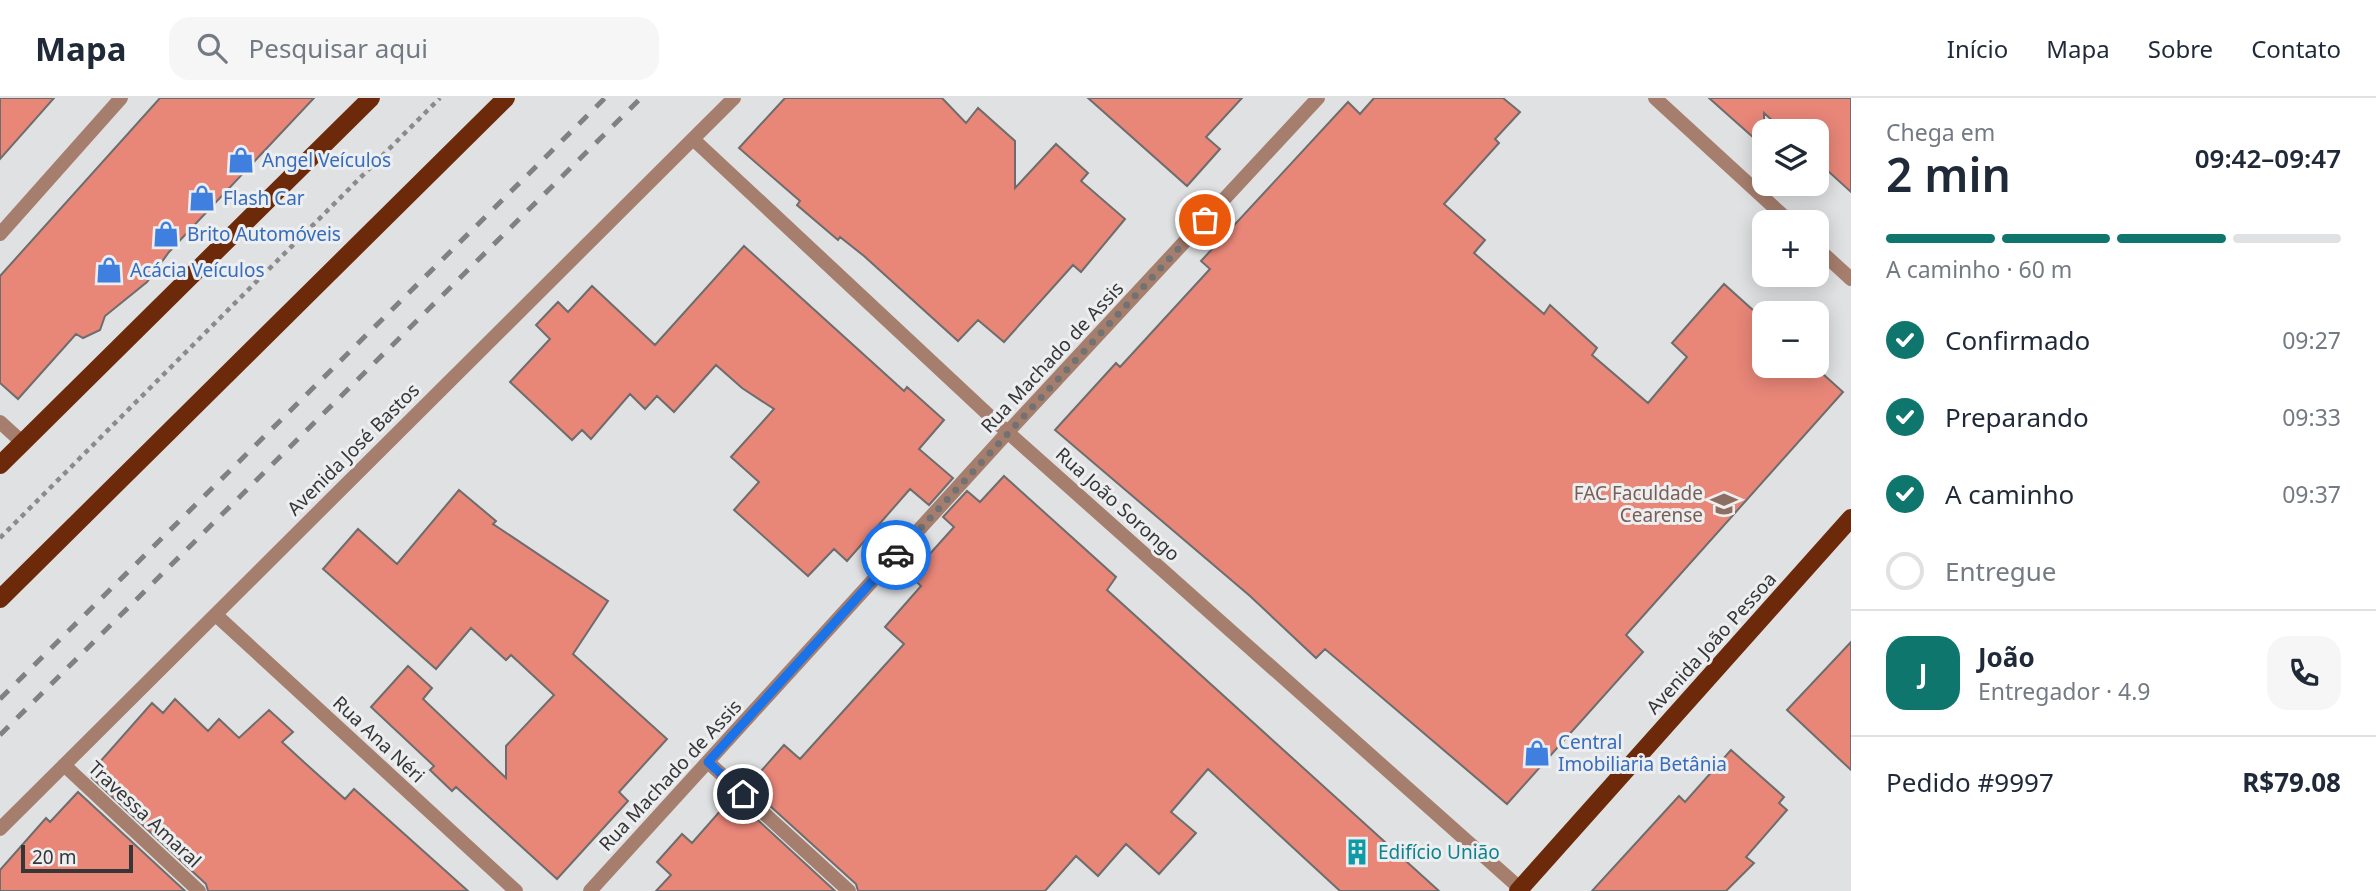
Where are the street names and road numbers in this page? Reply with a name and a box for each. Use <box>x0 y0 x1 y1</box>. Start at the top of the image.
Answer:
street label: Rua Machado de Assis <box>975 276 1129 438</box>
street label: Avenida José Bastos <box>281 377 425 521</box>
street label: Rua João Sorongo <box>1050 441 1186 567</box>
street label: Avenida João Pessoa <box>1640 566 1782 720</box>
street label: Rua Ana Néri <box>328 690 430 788</box>
street label: Rua Machado de Assis <box>593 694 747 856</box>
street label: Travessa Amaral <box>83 755 207 873</box>

